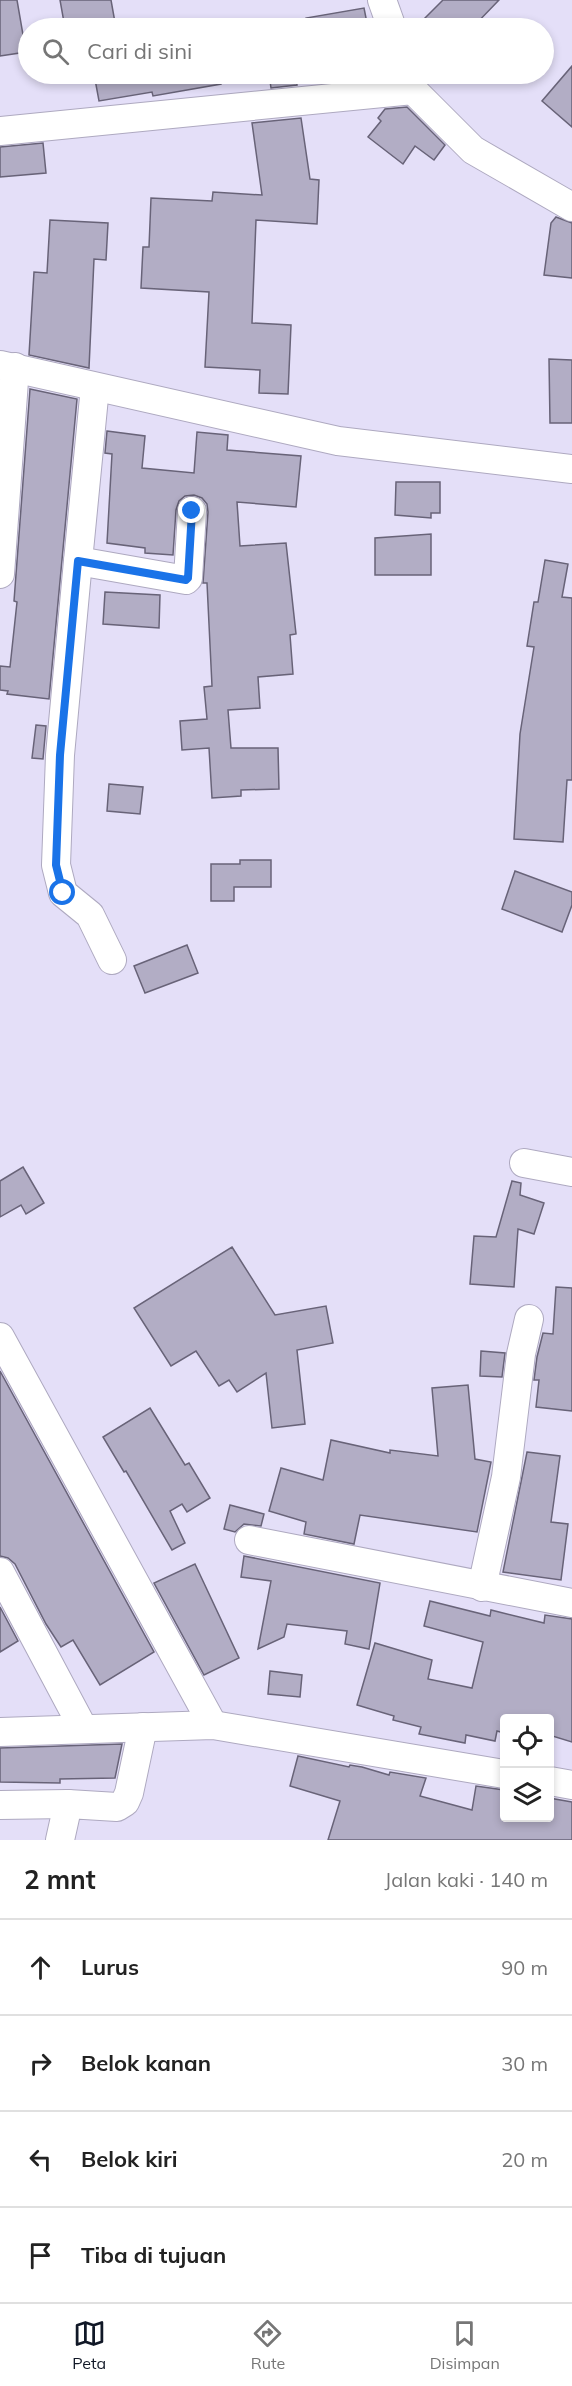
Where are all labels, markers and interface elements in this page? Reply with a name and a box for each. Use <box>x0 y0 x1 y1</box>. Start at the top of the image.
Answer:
search box <box>18 18 554 84</box>
icon: search <box>39 35 72 68</box>
text: Cari di sini <box>87 37 192 65</box>
route end <box>178 497 204 523</box>
route start <box>49 879 75 905</box>
map controls <box>500 1714 554 1822</box>
button: locate <box>500 1714 554 1768</box>
button: layers <box>500 1768 554 1822</box>
text: 2 mnt <box>24 1863 96 1896</box>
text: Jalan kaki · 140 m <box>385 1867 548 1892</box>
icon: ahead <box>24 1951 57 1984</box>
text: Lurus <box>81 1953 139 1981</box>
text: 90 m <box>501 1955 548 1980</box>
icon: right <box>24 2047 57 2080</box>
text: Belok kanan <box>81 2049 211 2077</box>
text: 30 m <box>501 2051 548 2076</box>
icon: left <box>24 2143 57 2176</box>
text: Belok kiri <box>81 2145 177 2173</box>
text: 20 m <box>501 2147 548 2172</box>
icon: arrive <box>24 2239 57 2272</box>
text: Tiba di tujuan <box>81 2241 226 2269</box>
tab: Peta <box>72 2317 106 2373</box>
tab: Rute <box>251 2317 285 2373</box>
tab: Disimpan <box>430 2317 500 2373</box>

